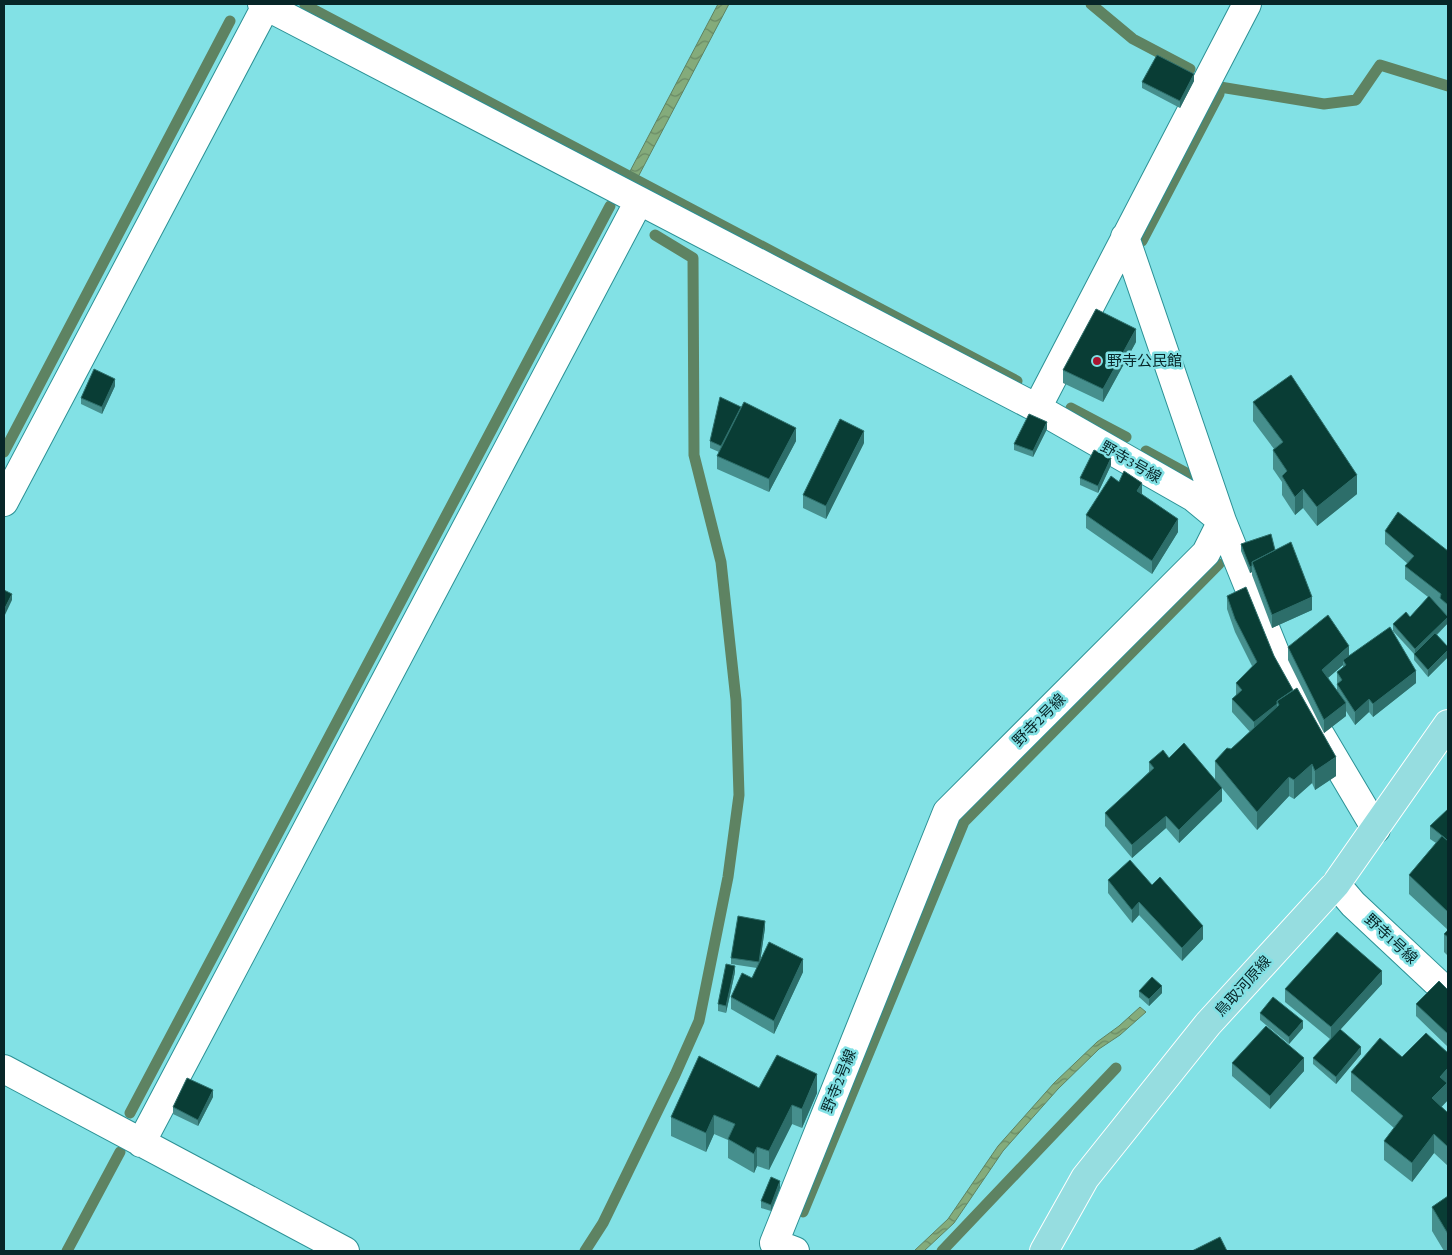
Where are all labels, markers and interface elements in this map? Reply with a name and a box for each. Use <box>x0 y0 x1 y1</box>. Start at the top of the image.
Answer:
place label: 野寺公民館 <box>1107 353 1182 369</box>
marker: 野寺公民館 <box>1091 355 1103 367</box>
street label: 野寺3号線 <box>1098 438 1164 486</box>
street label: 野寺2号線 <box>1010 691 1068 749</box>
street label: 野寺1号線 <box>1362 911 1420 967</box>
street label: 鳥取河原線 <box>1212 953 1274 1019</box>
street label: 野寺2号線 <box>819 1047 859 1115</box>

